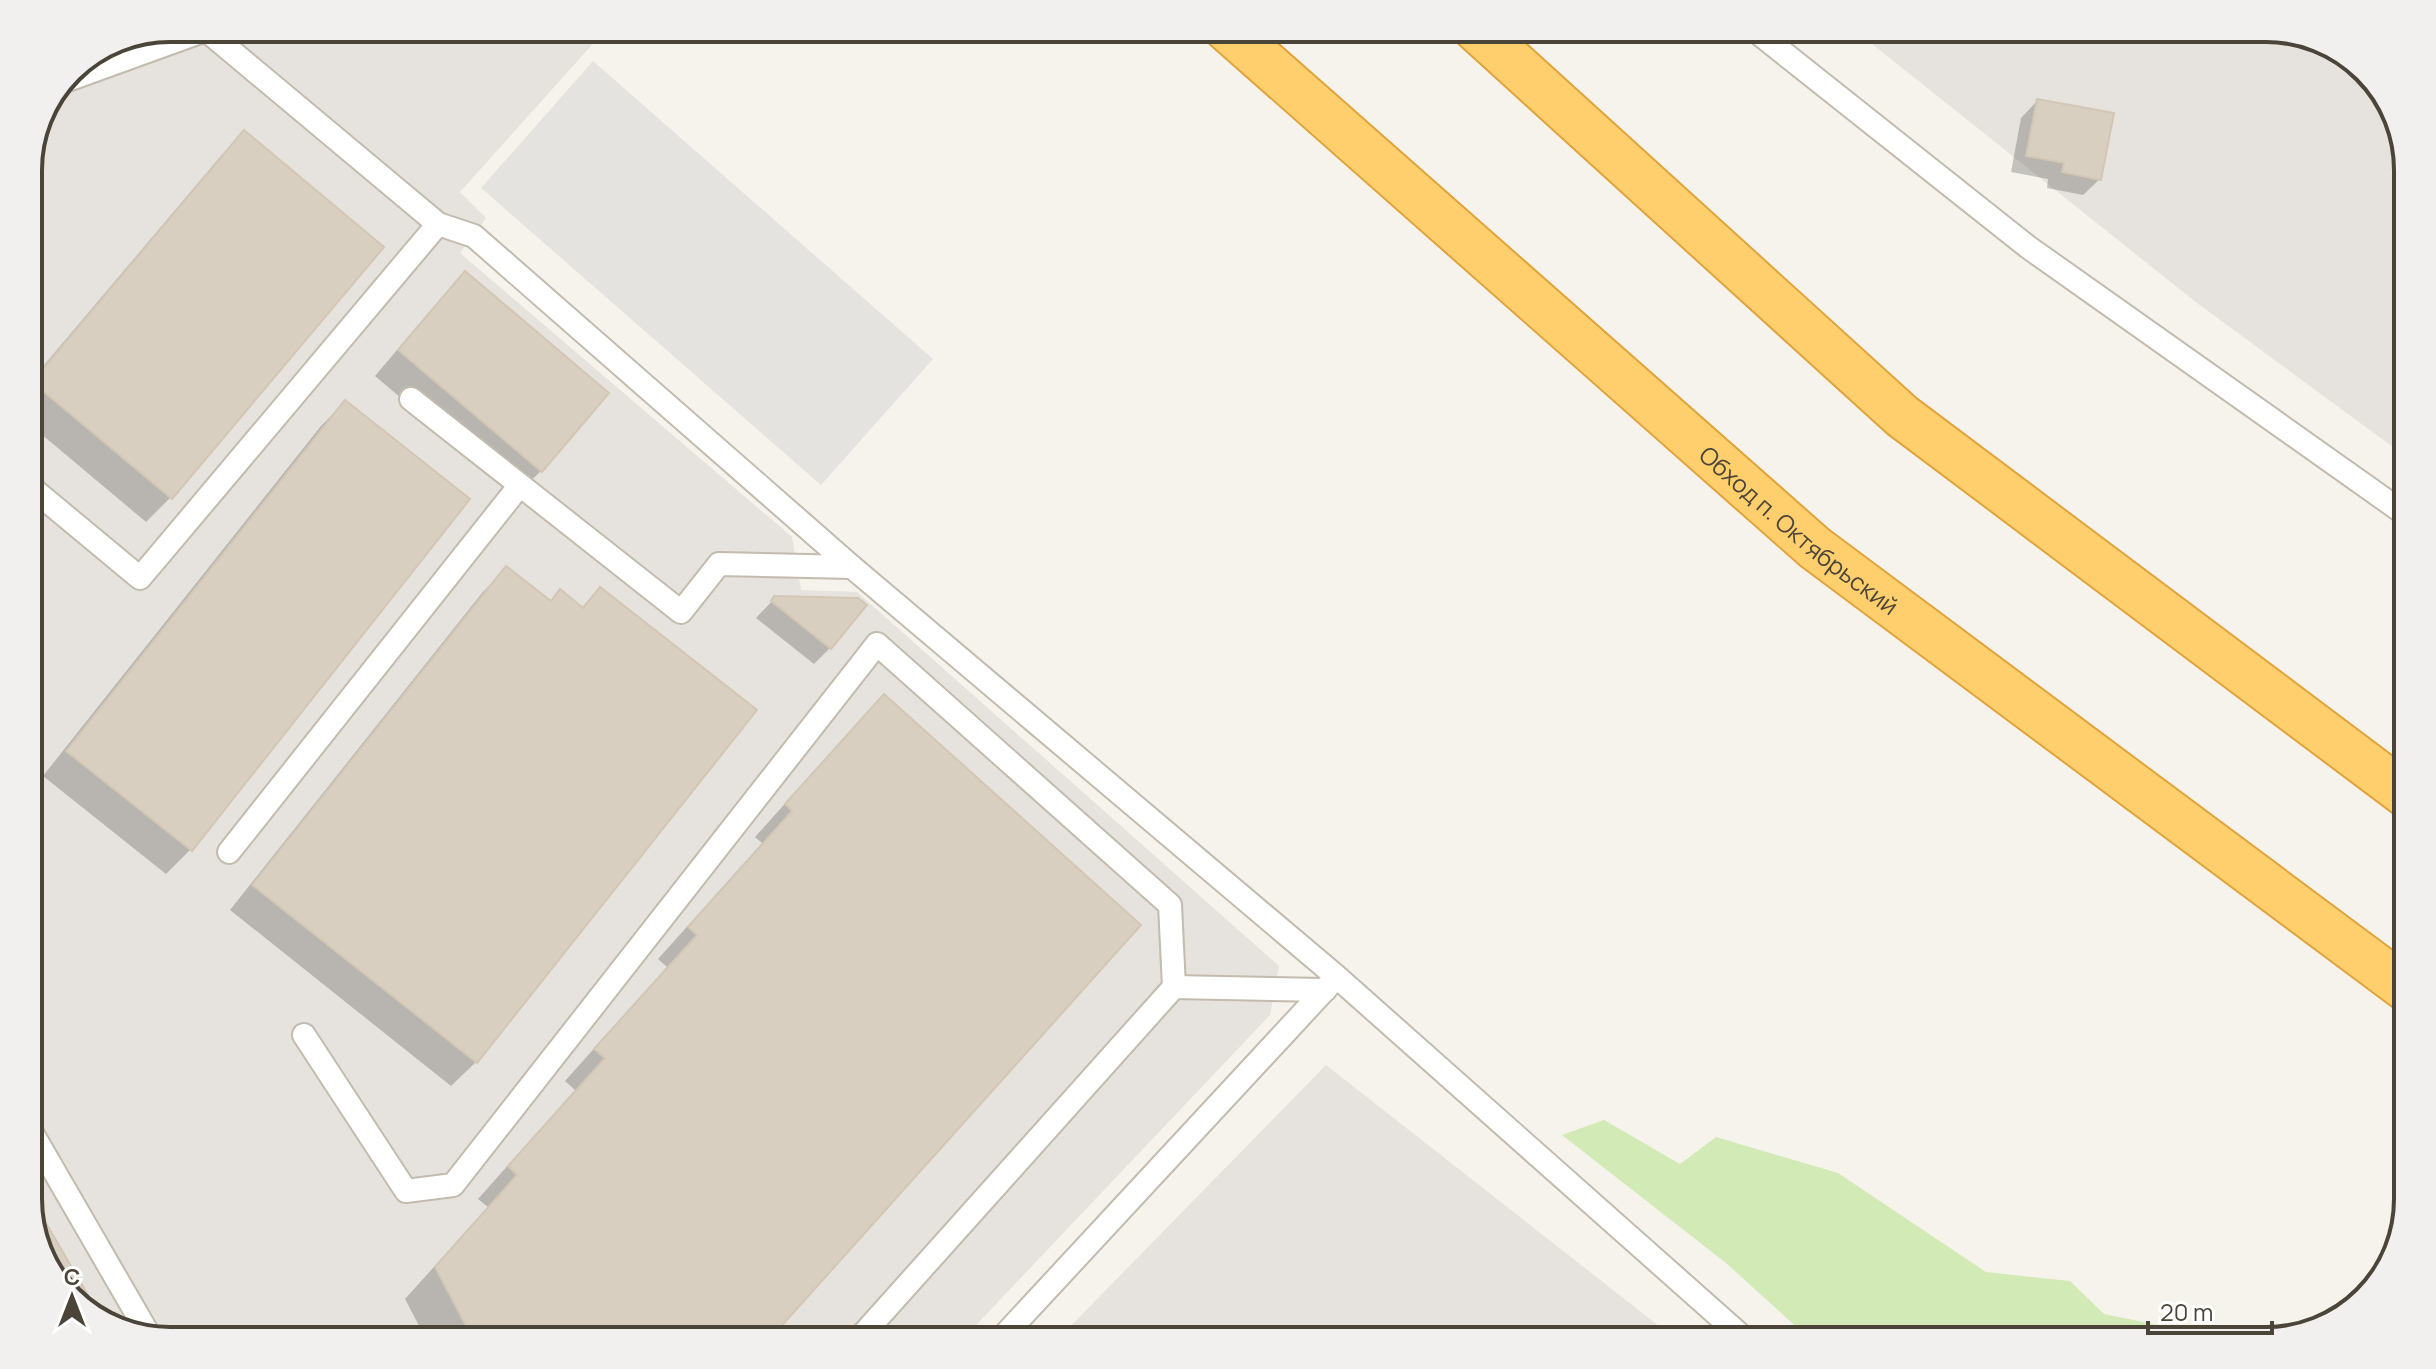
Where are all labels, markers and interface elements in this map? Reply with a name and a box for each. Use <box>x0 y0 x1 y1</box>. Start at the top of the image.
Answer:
street label: Обход п. Октябрьский <box>1693 438 1906 621</box>
north arrow <box>32 1257 112 1337</box>
text: С <box>64 1262 80 1292</box>
scale bar <box>2148 1285 2272 1335</box>
text: 20 m <box>2160 1295 2213 1328</box>

